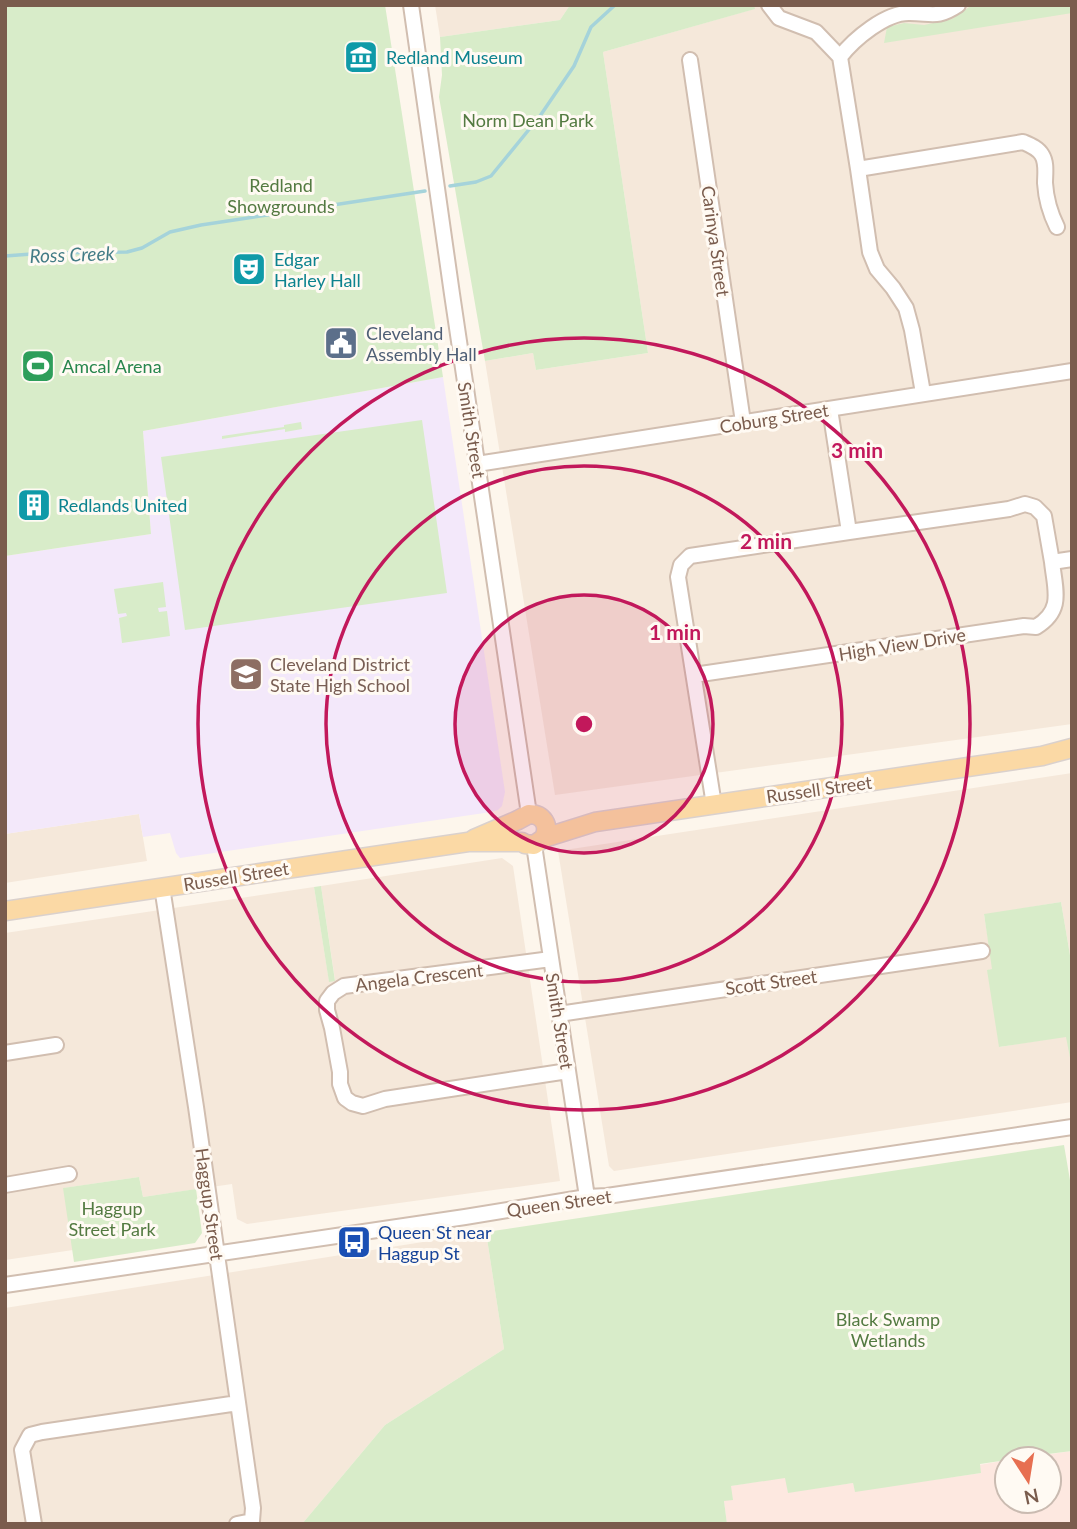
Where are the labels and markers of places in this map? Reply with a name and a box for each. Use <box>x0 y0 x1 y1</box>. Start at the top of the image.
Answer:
museum icon: Redland Museum <box>342 38 380 76</box>
place label: Redland Museum <box>386 46 523 68</box>
place label: Edgar Harley Hall <box>274 248 361 291</box>
theatre icon: Edgar Harley Hall <box>230 250 268 288</box>
place label: Cleveland Assembly Hall <box>366 322 477 365</box>
public building icon: Cleveland Assembly Hall <box>322 324 360 362</box>
sports icon: Amcal Arena <box>19 347 57 385</box>
place label: Amcal Arena <box>62 355 162 377</box>
building icon: Redlands United <box>15 486 53 524</box>
place label: Redlands United <box>58 494 187 516</box>
place label: Cleveland District State High School <box>270 653 411 696</box>
school or university icon: Cleveland District State High School <box>227 655 265 693</box>
centre of rings <box>572 712 596 736</box>
place label: Queen St near Haggup St <box>378 1221 492 1264</box>
bus stop icon: Queen St near Haggup St <box>335 1223 373 1261</box>

